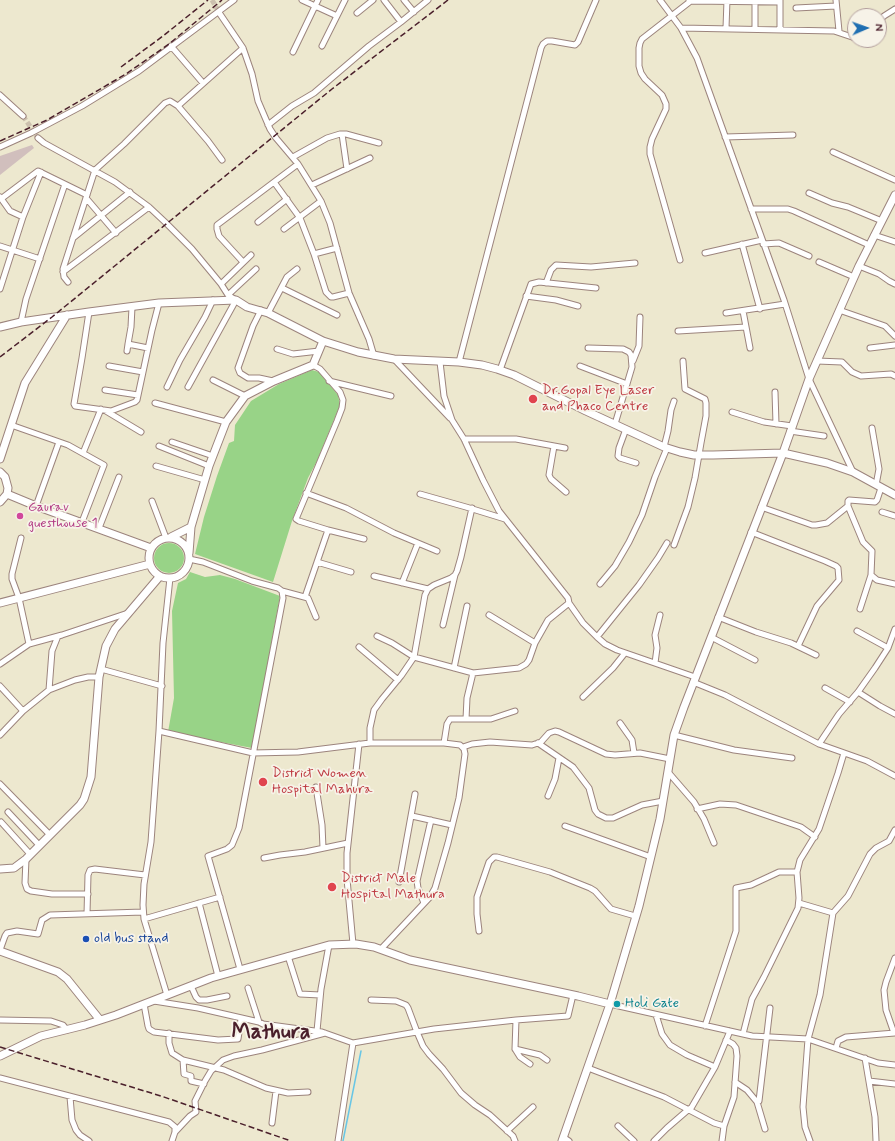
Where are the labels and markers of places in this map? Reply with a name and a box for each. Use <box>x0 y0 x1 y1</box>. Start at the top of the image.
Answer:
place label: Dr.Gopal Eye Laser and Phaco Centre <box>542 383 654 416</box>
marker: Dr.Gopal Eye Laser and Phaco Centre <box>527 393 539 405</box>
place label: Gaurav guesthouse 1 <box>28 500 98 532</box>
marker: Gaurav guesthouse 1 <box>15 511 25 521</box>
place label: District Women Hospital Mahura <box>272 766 372 798</box>
marker: District Women Hospital Mahura <box>257 776 269 788</box>
place label: District Male Hospital Mathura <box>341 871 445 904</box>
marker: District Male Hospital Mathura <box>326 881 338 893</box>
place label: old bus stand <box>94 931 168 947</box>
marker: old bus stand <box>81 934 91 944</box>
place label: Holi Gate <box>625 996 679 1012</box>
marker: Holi Gate <box>612 999 622 1009</box>

